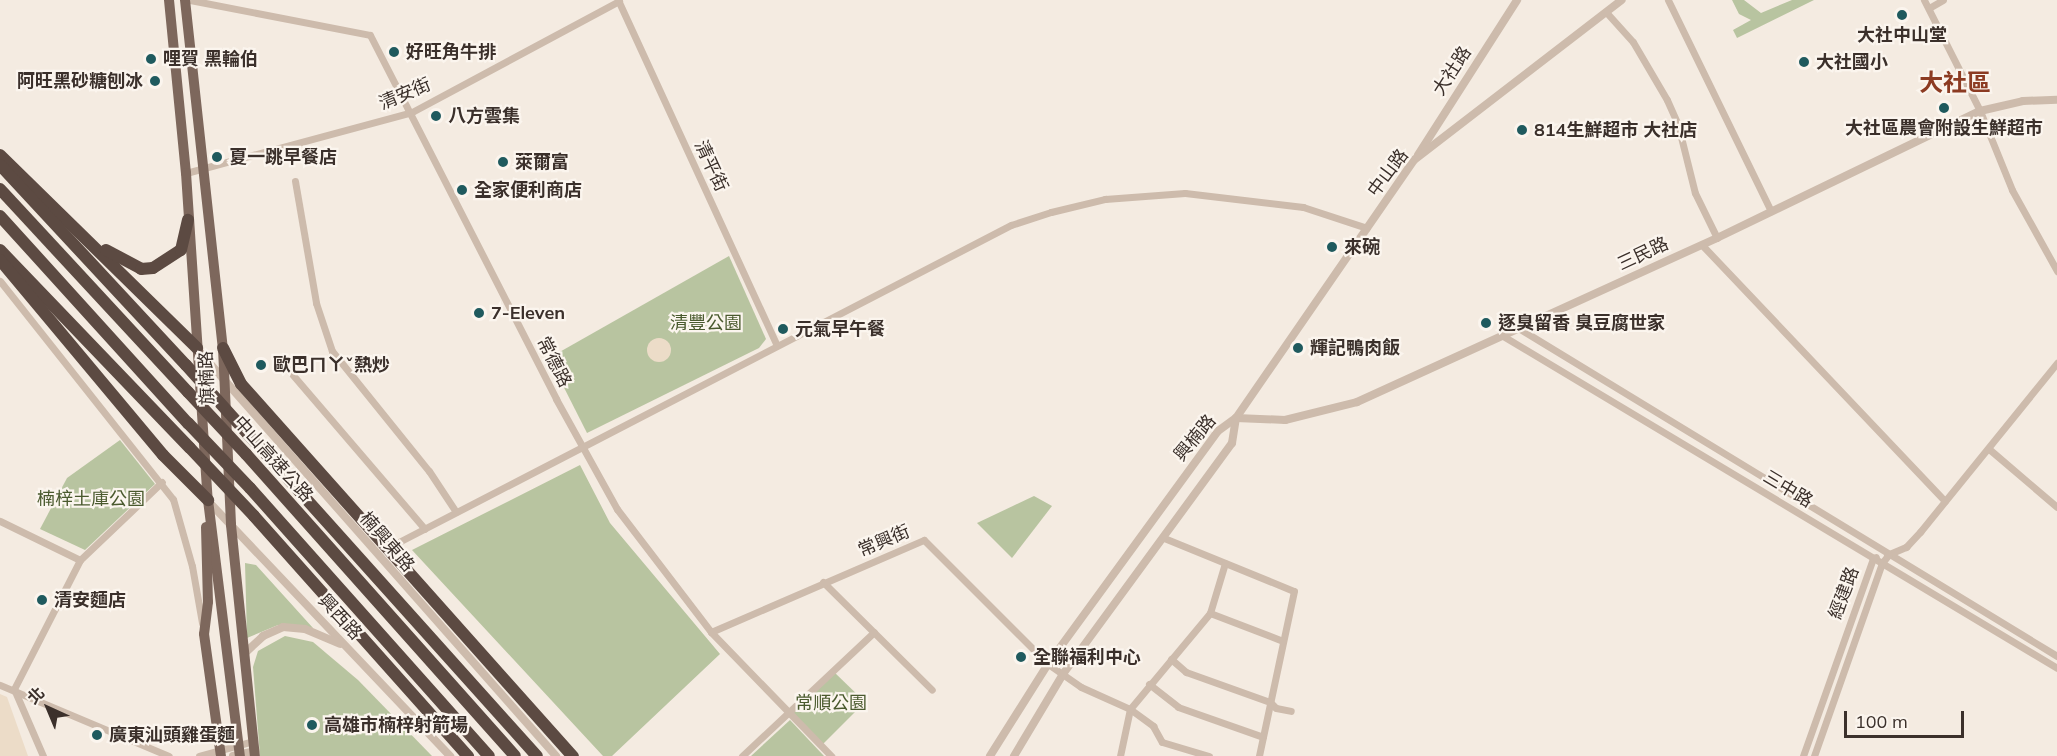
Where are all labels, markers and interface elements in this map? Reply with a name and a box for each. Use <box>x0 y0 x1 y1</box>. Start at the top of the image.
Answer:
marker: 大社中山堂 <box>1895 8 1909 22</box>
place label: 大社中山堂 <box>1857 24 1947 46</box>
place label: 好旺角牛排 <box>406 41 496 63</box>
street label: 大社路 <box>1428 42 1476 100</box>
marker: 好旺角牛排 <box>387 45 401 59</box>
place label: 哩賀 黑輪伯 <box>163 48 258 70</box>
place label: 大社國小 <box>1816 51 1888 73</box>
marker: 哩賀 黑輪伯 <box>144 52 158 66</box>
marker: 大社國小 <box>1797 55 1811 69</box>
district label: 大社區 <box>1919 69 1991 97</box>
place label: 阿旺黑砂糖刨冰 <box>17 70 143 92</box>
marker: 阿旺黑砂糖刨冰 <box>148 74 162 88</box>
street label: 清安街 <box>376 74 434 114</box>
marker: 大社區農會附設生鮮超市 <box>1937 101 1951 115</box>
place label: 八方雲集 <box>448 105 520 127</box>
marker: 八方雲集 <box>429 109 443 123</box>
place label: 大社區農會附設生鮮超市 <box>1845 117 2043 139</box>
place label: 814生鮮超市 大社店 <box>1534 119 1697 141</box>
marker: 814生鮮超市 大社店 <box>1515 123 1529 137</box>
street label: 清平街 <box>690 137 732 195</box>
street label: 中山路 <box>1363 145 1413 201</box>
place label: 夏一跳早餐店 <box>229 146 337 168</box>
marker: 夏一跳早餐店 <box>210 150 224 164</box>
place label: 萊爾富 <box>515 151 569 173</box>
marker: 萊爾富 <box>496 155 510 169</box>
place label: 全家便利商店 <box>474 179 582 201</box>
marker: 全家便利商店 <box>455 183 469 197</box>
street label: 三民路 <box>1614 233 1672 275</box>
place label: 來碗 <box>1344 236 1380 258</box>
marker: 來碗 <box>1325 240 1339 254</box>
place label: 7-Eleven <box>491 302 565 324</box>
marker: 7-Eleven <box>472 306 486 320</box>
park label: 清豐公園 <box>670 312 742 334</box>
place label: 逐臭留香 臭豆腐世家 <box>1498 312 1665 334</box>
marker: 逐臭留香 臭豆腐世家 <box>1479 316 1493 330</box>
place label: 元氣早午餐 <box>795 318 885 340</box>
marker: 元氣早午餐 <box>776 322 790 336</box>
street label: 常德路 <box>532 333 576 391</box>
place label: 輝記鴨肉飯 <box>1310 337 1400 359</box>
marker: 輝記鴨肉飯 <box>1291 341 1305 355</box>
street label: 旗楠路 <box>195 351 219 405</box>
place label: 歐巴ㄇㄚˇ熱炒 <box>273 354 390 376</box>
marker: 歐巴ㄇㄚˇ熱炒 <box>254 358 268 372</box>
street label: 興楠路 <box>1169 410 1221 466</box>
street label: 中山高速公路 <box>229 412 317 506</box>
street label: 三中路 <box>1759 466 1817 512</box>
park label: 楠梓土庫公園 <box>37 488 145 510</box>
street label: 楠興東路 <box>355 508 419 576</box>
street label: 常興街 <box>855 521 913 561</box>
street label: 經建路 <box>1825 564 1863 622</box>
place label: 清安麵店 <box>54 589 126 611</box>
street label: 興西路 <box>314 590 366 644</box>
marker: 清安麵店 <box>35 593 49 607</box>
place label: 全聯福利中心 <box>1033 646 1141 668</box>
marker: 全聯福利中心 <box>1014 650 1028 664</box>
north arrow <box>18 678 78 738</box>
text: 北 <box>23 682 48 708</box>
park label: 常順公園 <box>795 692 867 714</box>
scale bar <box>1847 699 1967 737</box>
text: 100 m <box>1855 710 1908 733</box>
place label: 高雄市楠梓射箭場 <box>324 714 468 736</box>
marker: 高雄市楠梓射箭場 <box>305 718 319 732</box>
place label: 廣東汕頭雞蛋麵 <box>109 724 235 746</box>
marker: 廣東汕頭雞蛋麵 <box>90 728 104 742</box>

